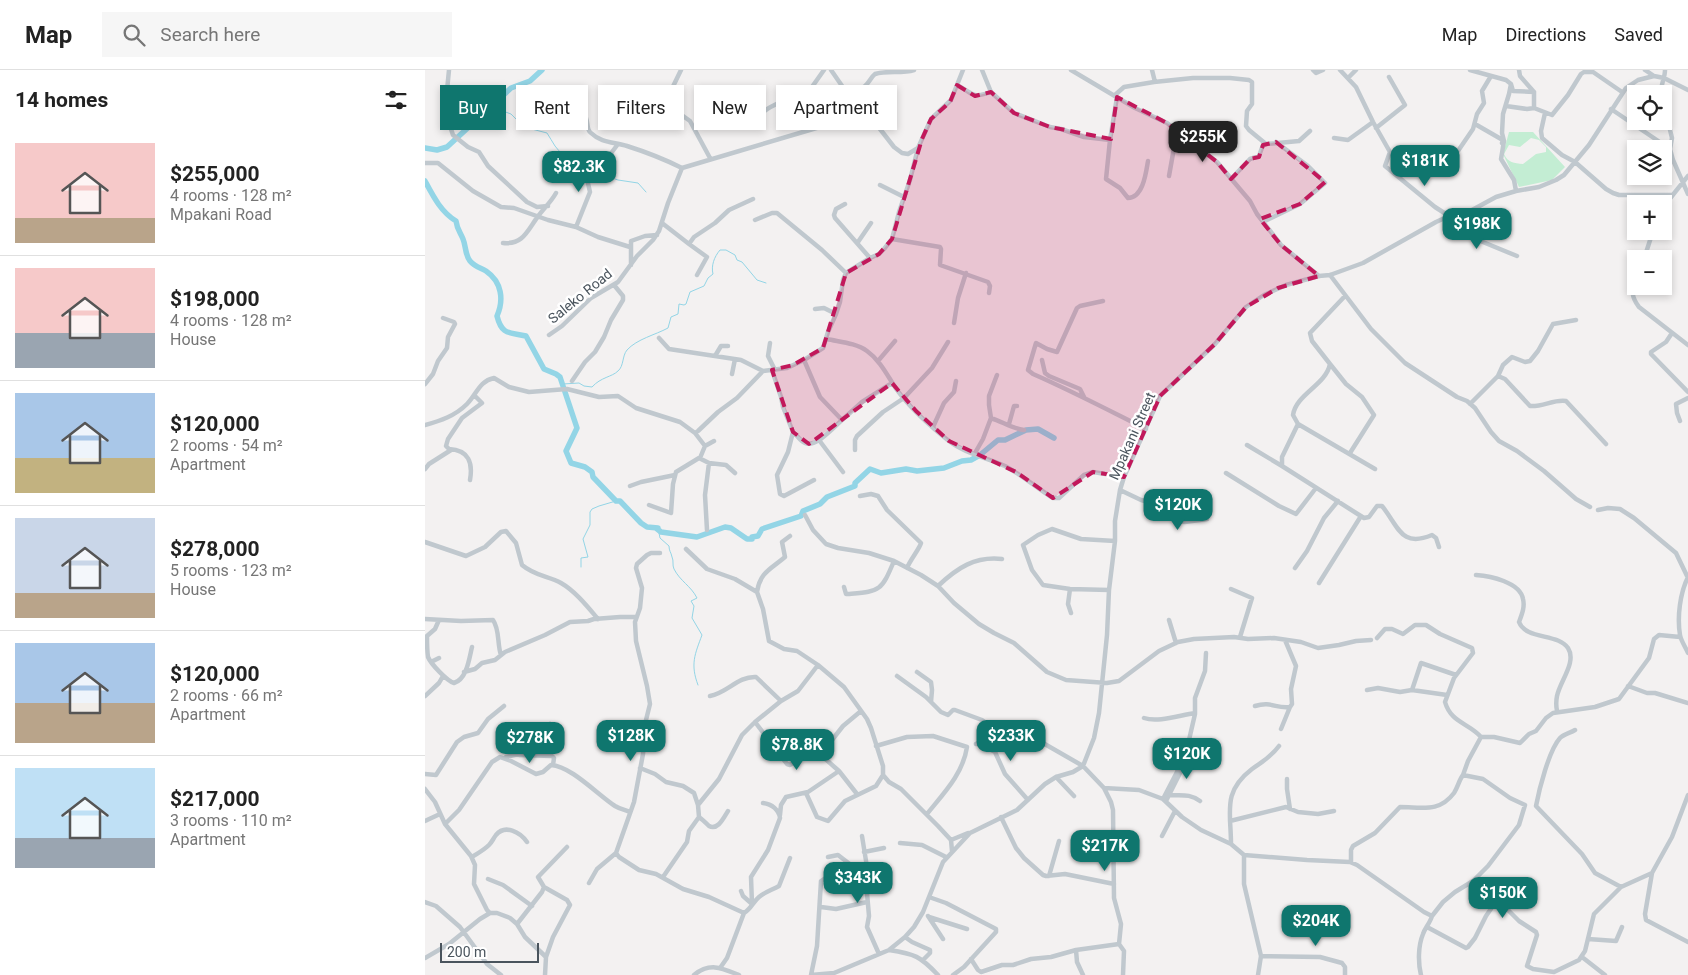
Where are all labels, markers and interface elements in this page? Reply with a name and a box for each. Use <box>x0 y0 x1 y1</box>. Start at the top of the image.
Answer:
search box <box>102 12 452 57</box>
text: Map <box>25 21 72 49</box>
icon: search <box>120 21 148 49</box>
text: Search here <box>160 23 260 46</box>
text: Map <box>1442 24 1477 45</box>
text: Directions <box>1505 24 1586 45</box>
text: Saved <box>1614 24 1663 45</box>
chip: Buy <box>440 85 506 130</box>
chip: Rent <box>516 85 588 130</box>
chip: Filters <box>598 85 684 130</box>
chip: New <box>694 85 766 130</box>
chip: Apartment <box>776 85 897 130</box>
map controls <box>1627 85 1672 295</box>
button: locate <box>1627 85 1672 130</box>
icon: filters <box>382 86 410 114</box>
text: 14 homes <box>15 88 108 112</box>
pin: $255K <box>1168 121 1238 163</box>
text: $255K <box>1180 127 1226 146</box>
button: layers <box>1627 140 1672 185</box>
pin: $181K <box>1390 144 1460 187</box>
pin: $82.3K <box>538 150 620 193</box>
text: $181K <box>1402 151 1448 170</box>
text: $82.3K <box>553 157 605 176</box>
text: $255,000 <box>170 162 260 186</box>
icon: home <box>55 163 115 223</box>
text: 4 rooms · 128 m² <box>170 186 292 205</box>
button: + <box>1627 195 1672 240</box>
text: Mpakani Road <box>170 205 272 224</box>
pin: $198K <box>1442 208 1512 250</box>
text: $198K <box>1454 214 1500 233</box>
button: − <box>1627 250 1672 295</box>
street label: Saleko Road <box>545 265 615 327</box>
text: $198,000 <box>170 287 260 311</box>
icon: home <box>55 288 115 348</box>
text: 4 rooms · 128 m² <box>170 311 292 330</box>
text: House <box>170 330 216 349</box>
street label: Mpakani Street <box>1106 389 1159 482</box>
text: $120,000 <box>170 412 260 436</box>
icon: home <box>55 413 115 473</box>
text: 2 rooms · 54 m² <box>170 436 283 455</box>
text: Apartment <box>170 455 246 474</box>
pin: $120K <box>1143 488 1213 531</box>
text: $120K <box>1155 495 1201 514</box>
text: $278,000 <box>170 537 260 561</box>
icon: home <box>55 538 115 598</box>
text: 5 rooms · 123 m² <box>170 561 292 580</box>
text: House <box>170 580 216 599</box>
text: $120,000 <box>170 662 260 686</box>
icon: home <box>55 663 115 723</box>
text: 2 rooms · 66 m² <box>170 686 283 705</box>
text: Apartment <box>170 705 246 724</box>
pin: $128K <box>596 720 666 762</box>
pin: $233K <box>976 720 1046 762</box>
pin: $278K <box>495 722 565 764</box>
text: $128K <box>608 726 654 745</box>
text: $233K <box>988 726 1034 745</box>
text: $278K <box>507 728 553 747</box>
pin: $78.8K <box>756 728 838 771</box>
text: $78.8K <box>771 735 823 754</box>
pin: $120K <box>1152 738 1222 780</box>
text: $120K <box>1164 744 1210 763</box>
text: $217,000 <box>170 787 260 811</box>
icon: home <box>55 788 115 848</box>
text: 3 rooms · 110 m² <box>170 811 292 830</box>
text: Apartment <box>170 830 246 849</box>
pin: $217K <box>1070 830 1140 872</box>
text: $217K <box>1082 836 1128 855</box>
pin: $343K <box>823 862 893 904</box>
text: $343K <box>835 868 881 887</box>
pin: $150K <box>1468 876 1538 919</box>
text: $150K <box>1480 883 1526 902</box>
pin: $204K <box>1281 904 1351 947</box>
text: $204K <box>1293 911 1339 930</box>
scale bar <box>440 940 539 963</box>
text: 200 m <box>447 944 486 960</box>

